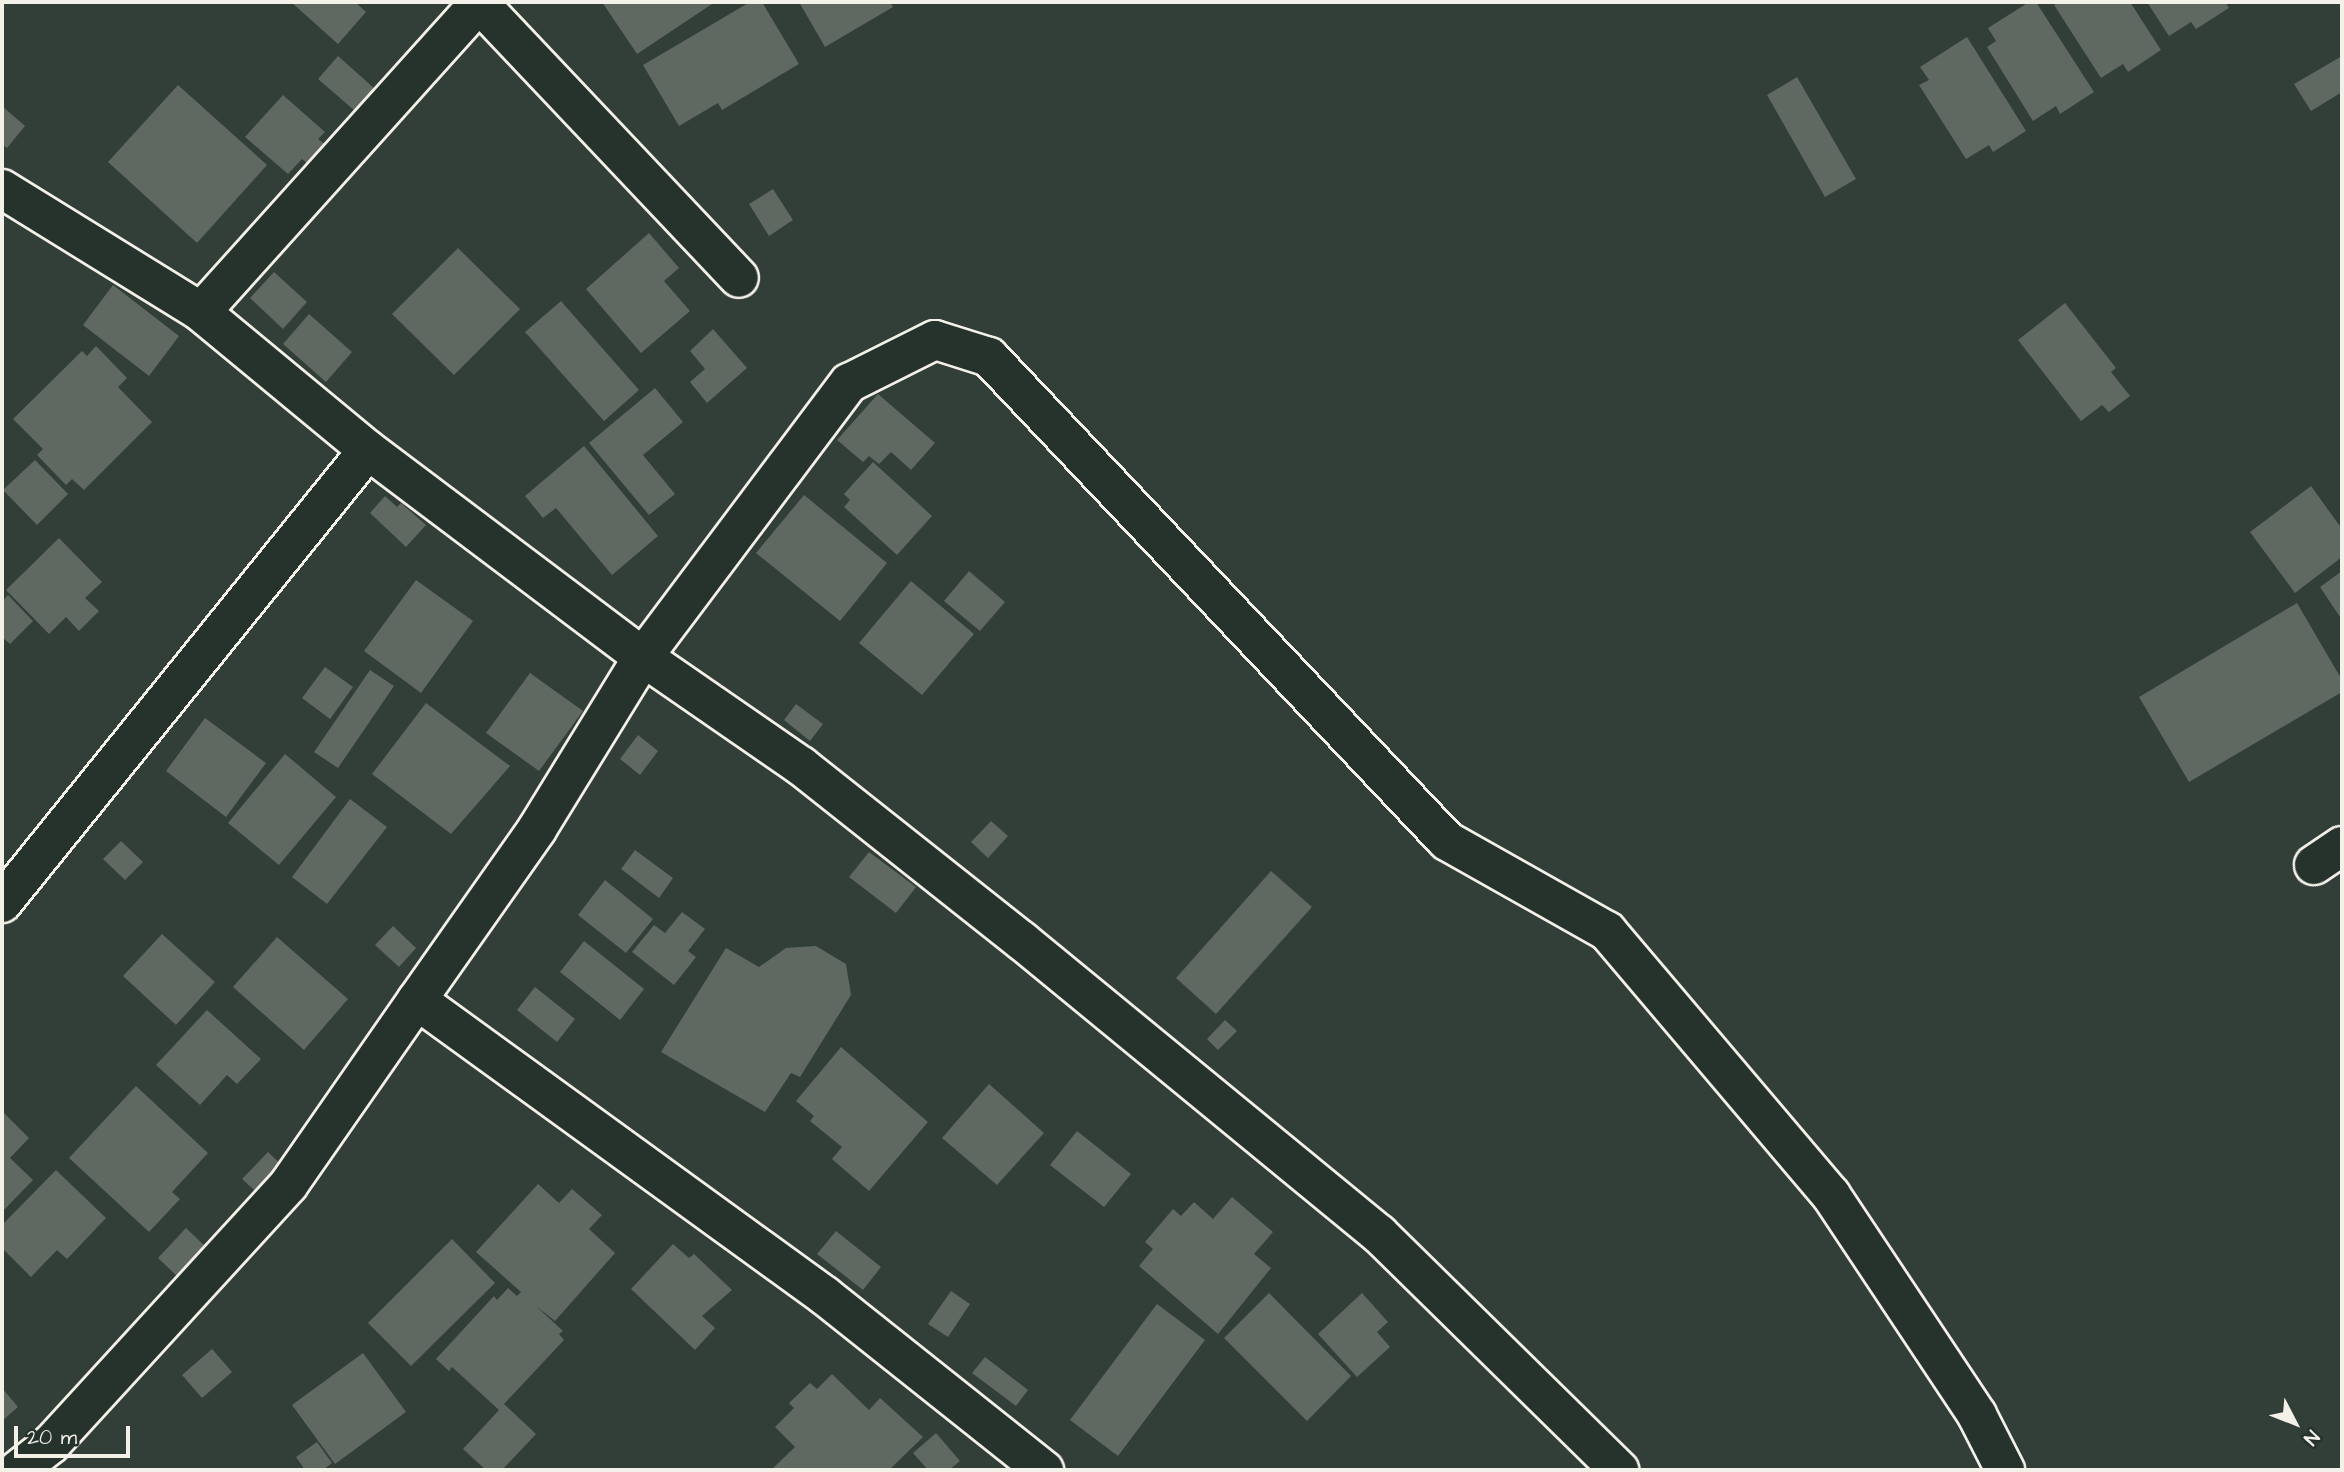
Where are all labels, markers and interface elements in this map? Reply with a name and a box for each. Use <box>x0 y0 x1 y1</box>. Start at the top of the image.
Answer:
north arrow <box>2260 1388 2330 1458</box>
scale bar <box>18 1412 133 1456</box>
text: 20 m <box>27 1423 77 1452</box>
text: N <box>2297 1424 2325 1451</box>

